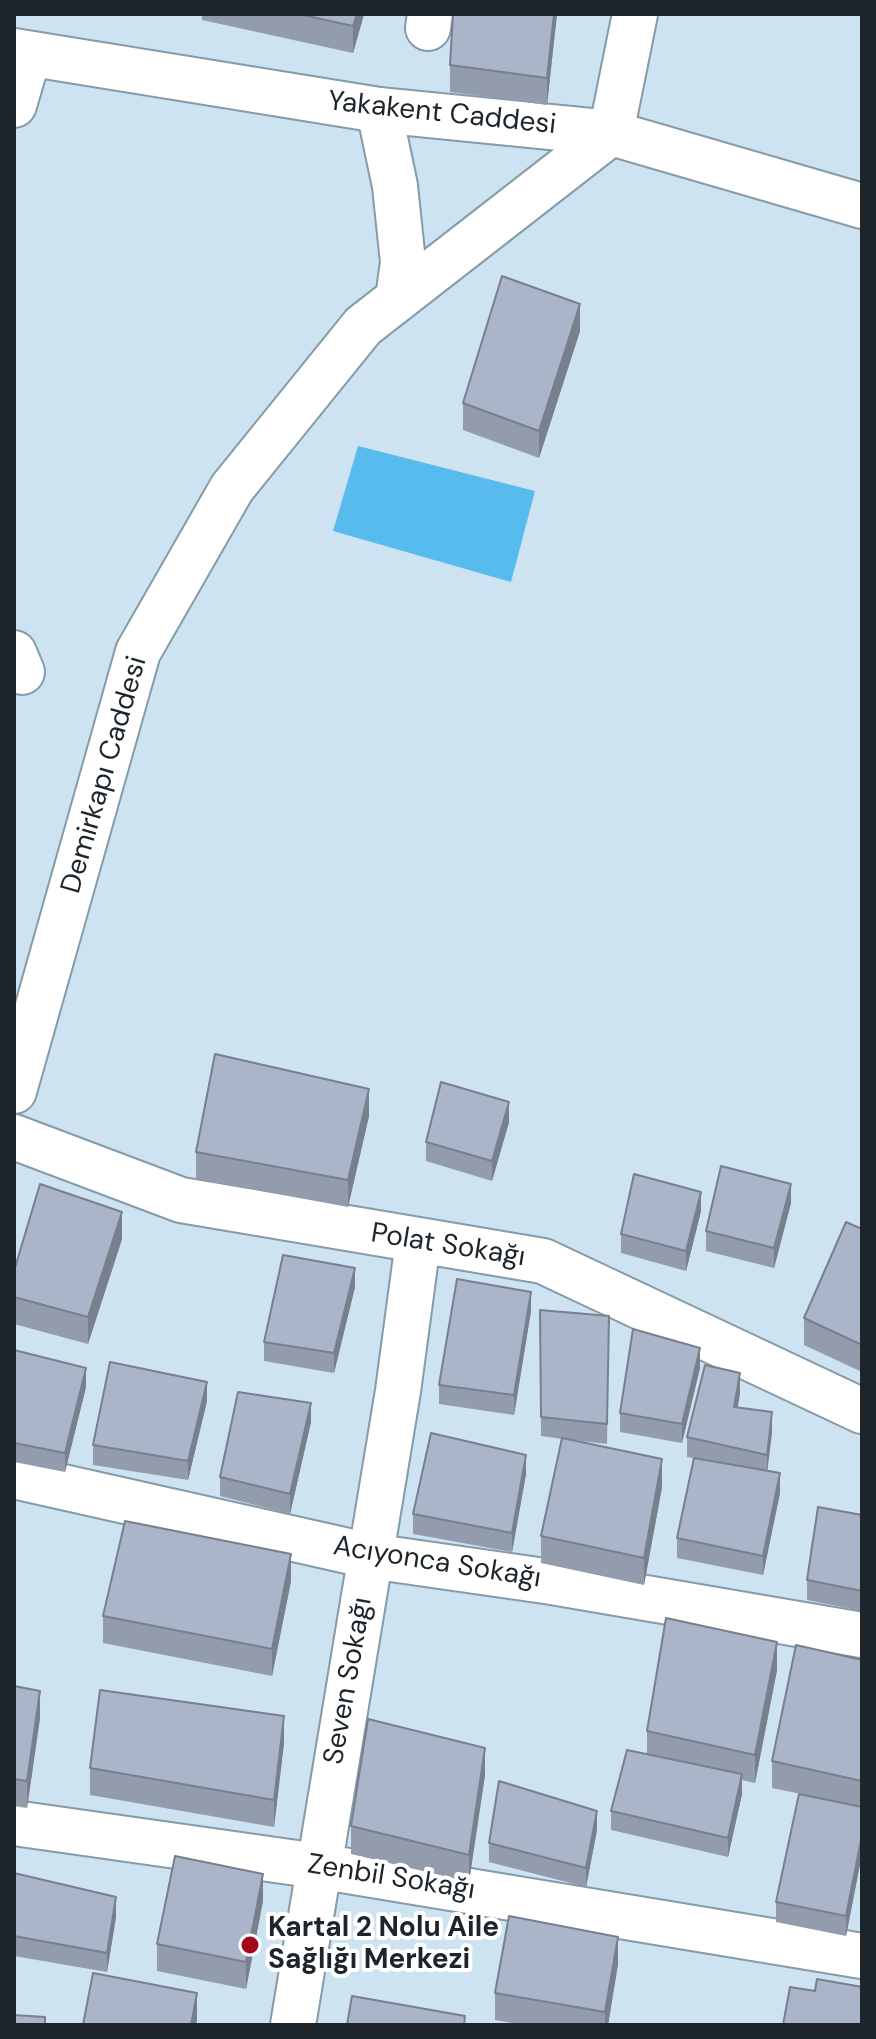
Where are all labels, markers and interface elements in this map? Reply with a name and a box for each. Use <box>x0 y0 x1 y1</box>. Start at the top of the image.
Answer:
street label: Yakakent Caddesi <box>326 85 558 143</box>
street label: Demirkapı Caddesi <box>55 653 155 897</box>
street label: Polat Sokağı <box>369 1217 527 1275</box>
street label: Acıyonca Sokağı <box>331 1530 543 1596</box>
street label: Seven Sokağı <box>318 1595 380 1767</box>
street label: Zenbil Sokağı <box>305 1848 477 1908</box>
place label: Kartal 2 Nolu Aile Sağlığı Merkezi <box>268 1912 499 1978</box>
marker: Kartal 2 Nolu Aile Sağlığı Merkezi <box>239 1934 261 1956</box>

